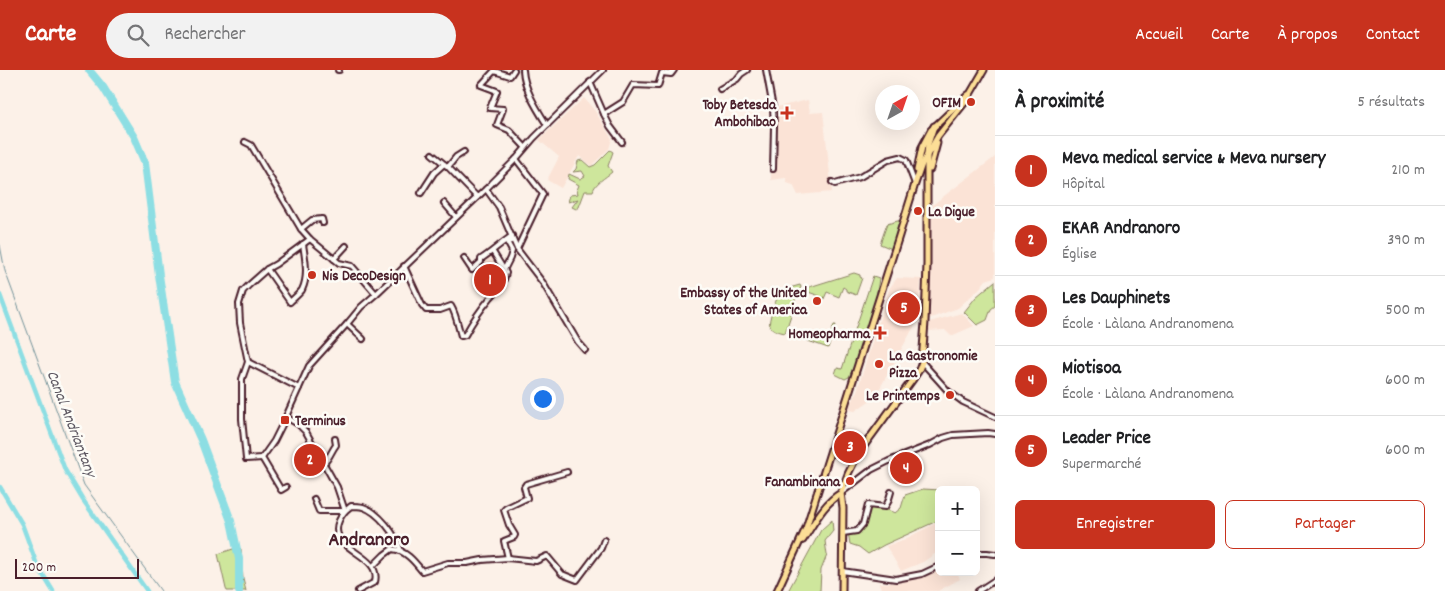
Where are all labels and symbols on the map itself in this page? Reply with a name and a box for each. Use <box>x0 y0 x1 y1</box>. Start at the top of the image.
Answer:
north arrow <box>875 85 920 130</box>
place label: OFIM <box>932 93 961 115</box>
place label: Toby Betesda Ambohibao <box>702 95 777 134</box>
marker: OFIM <box>965 96 977 108</box>
marker: Toby Betesda Ambohibao <box>780 106 794 120</box>
place label: La Digue <box>928 202 975 224</box>
marker: La Digue <box>912 205 924 217</box>
pin: 1 <box>474 261 506 299</box>
place label: Nis DecoDesign <box>322 266 406 288</box>
marker: Nis DecoDesign <box>306 269 318 281</box>
place label: Embassy of the United States of America <box>680 283 808 322</box>
pin: 5 <box>888 289 920 327</box>
marker: Embassy of the United States of America <box>811 295 823 307</box>
place label: Homeopharma <box>788 324 871 346</box>
marker: Homeopharma <box>874 327 886 339</box>
place label: La Gastronomie Pizza <box>889 346 978 385</box>
marker: La Gastronomie Pizza <box>873 358 885 370</box>
water label: Canal Andriantany <box>40 367 102 483</box>
your location <box>530 386 556 412</box>
place label: Le Printemps <box>866 386 940 408</box>
marker: Le Printemps <box>944 389 956 401</box>
place label: Terminus <box>295 411 346 433</box>
marker: Terminus <box>279 414 291 426</box>
pin: 3 <box>834 428 866 466</box>
pin: 2 <box>294 441 326 479</box>
pin: 4 <box>890 449 922 487</box>
place label: Fanambinana <box>765 472 841 494</box>
marker: Fanambinana <box>844 475 856 487</box>
district label: Andranoro <box>329 527 409 555</box>
scale bar <box>15 556 139 579</box>

